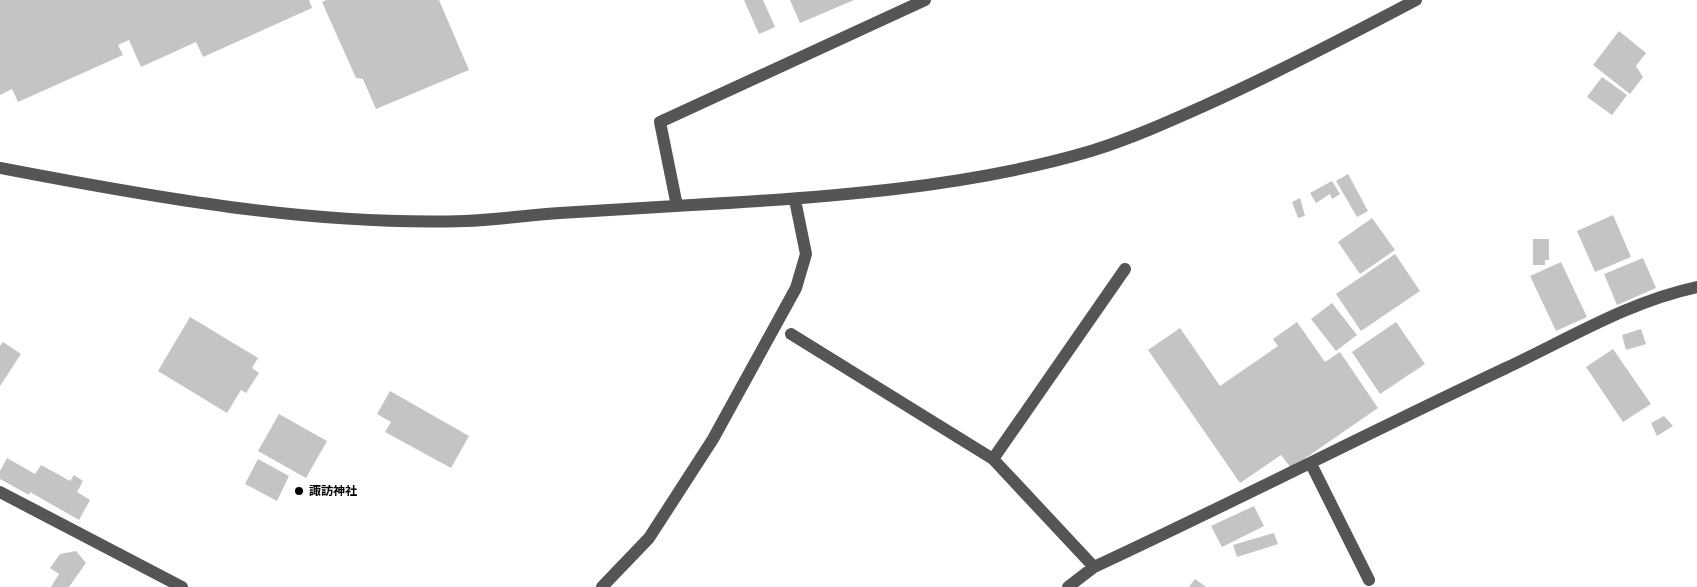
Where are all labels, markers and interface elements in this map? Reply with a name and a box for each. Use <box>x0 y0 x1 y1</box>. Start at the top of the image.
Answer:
place label: 諏訪神社 <box>309 484 357 498</box>
marker: 諏訪神社 <box>293 485 305 497</box>

